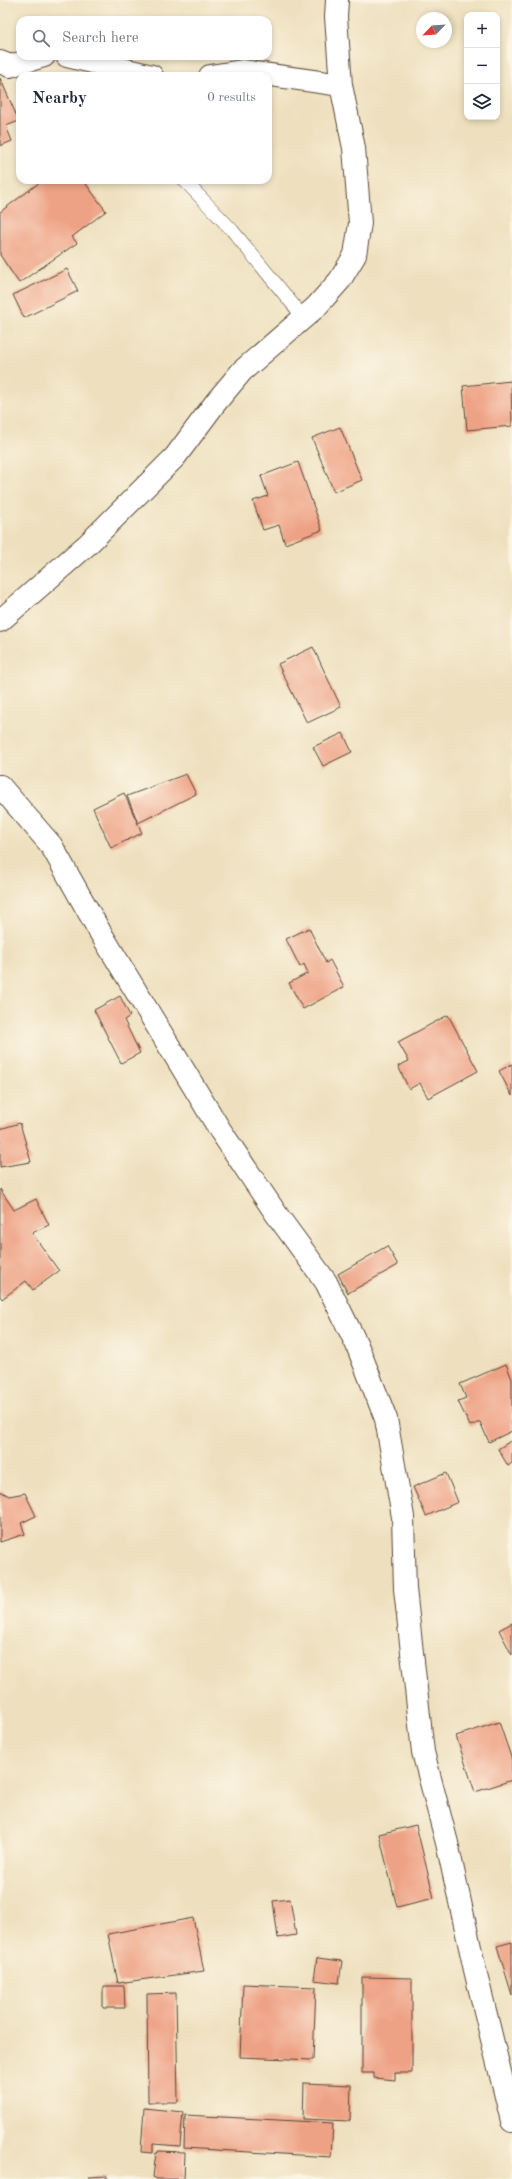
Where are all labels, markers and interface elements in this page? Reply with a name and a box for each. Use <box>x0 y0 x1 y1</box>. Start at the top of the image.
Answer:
north arrow <box>416 12 452 48</box>
map controls <box>464 12 500 120</box>
button: + <box>464 12 500 48</box>
search box <box>16 16 272 60</box>
icon: search <box>30 27 52 49</box>
text: Search here <box>62 31 139 46</box>
button: − <box>464 48 500 84</box>
button: layers <box>464 84 500 120</box>
text: Nearby <box>32 90 87 107</box>
text: 0 results <box>207 91 256 104</box>

